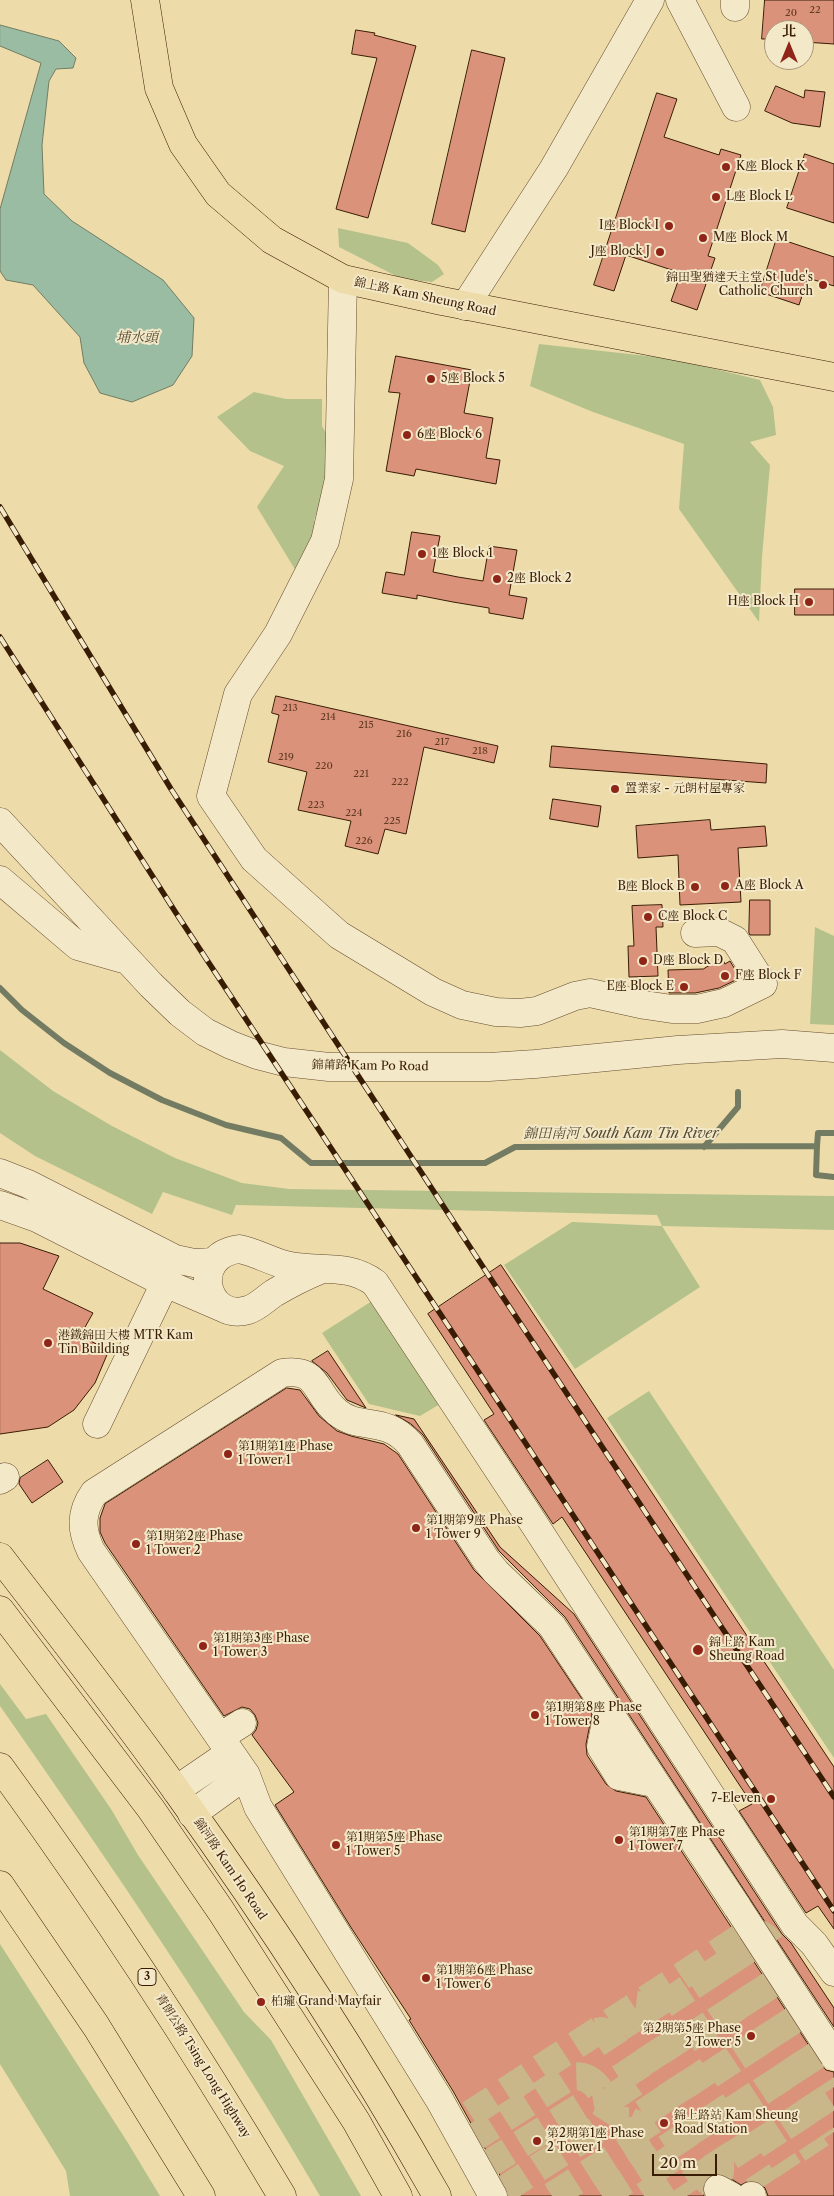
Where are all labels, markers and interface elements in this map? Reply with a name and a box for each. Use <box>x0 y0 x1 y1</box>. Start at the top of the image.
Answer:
house number: 22 <box>809 4 821 16</box>
house number: 20 <box>785 7 797 19</box>
north arrow <box>764 20 814 70</box>
text: 北 <box>782 22 796 40</box>
place label: K座 Block K <box>736 160 806 174</box>
marker: K座 Block K <box>720 161 732 173</box>
place label: L座 Block L <box>726 190 793 204</box>
marker: L座 Block L <box>710 191 722 203</box>
place label: I座 Block I <box>599 219 659 233</box>
marker: I座 Block I <box>663 220 675 232</box>
place label: M座 Block M <box>713 231 788 245</box>
marker: M座 Block M <box>697 232 709 244</box>
place label: J座 Block J <box>590 245 650 259</box>
marker: J座 Block J <box>654 246 666 258</box>
place label: 錦田聖猶達天主堂 St Jude's Catholic Church <box>666 271 813 299</box>
street label: 錦上路 Kam Sheung Road <box>353 275 497 319</box>
marker: 錦田聖猶達天主堂 St Jude's Catholic Church <box>817 279 829 291</box>
water label: 埔水頭 <box>116 330 158 346</box>
place label: 5座 Block 5 <box>441 372 505 386</box>
marker: 5座 Block 5 <box>425 373 437 385</box>
place label: 6座 Block 6 <box>417 428 482 442</box>
marker: 6座 Block 6 <box>401 429 413 441</box>
place label: 1座 Block 1 <box>432 547 493 561</box>
marker: 1座 Block 1 <box>416 548 428 560</box>
place label: 2座 Block 2 <box>507 572 572 586</box>
marker: 2座 Block 2 <box>491 573 503 585</box>
place label: H座 Block H <box>728 595 799 609</box>
marker: H座 Block H <box>803 596 815 608</box>
house number: 213 <box>282 702 298 714</box>
house number: 214 <box>320 711 336 723</box>
house number: 215 <box>358 719 374 731</box>
house number: 216 <box>396 728 412 740</box>
house number: 217 <box>435 736 449 748</box>
house number: 218 <box>472 745 488 757</box>
house number: 219 <box>278 751 294 763</box>
house number: 220 <box>315 760 333 772</box>
house number: 221 <box>353 768 369 780</box>
house number: 222 <box>391 776 409 788</box>
place label: 置業家 - 元朗村屋專家 <box>625 782 745 796</box>
marker: 置業家 - 元朗村屋專家 <box>609 783 621 795</box>
house number: 223 <box>307 799 325 811</box>
house number: 224 <box>345 807 363 819</box>
house number: 225 <box>384 815 400 827</box>
house number: 226 <box>355 835 373 847</box>
place label: A座 Block A <box>735 879 804 893</box>
place label: B座 Block B <box>617 880 685 894</box>
marker: A座 Block A <box>719 880 731 892</box>
marker: B座 Block B <box>689 881 701 893</box>
place label: C座 Block C <box>658 910 727 924</box>
marker: C座 Block C <box>642 911 654 923</box>
place label: D座 Block D <box>653 954 723 968</box>
marker: D座 Block D <box>637 955 649 967</box>
place label: F座 Block F <box>735 969 801 983</box>
marker: F座 Block F <box>719 970 731 982</box>
place label: E座 Block E <box>607 980 674 994</box>
marker: E座 Block E <box>678 981 690 993</box>
street label: 錦莆路 Kam Po Road <box>311 1058 429 1074</box>
water label: 錦田南河 South Kam Tin River <box>523 1126 719 1142</box>
place label: 港鐵錦田大樓 MTR Kam Tin Building <box>58 1329 193 1357</box>
marker: 港鐵錦田大樓 MTR Kam Tin Building <box>42 1337 54 1349</box>
place label: 第1期第1座 Phase 1 Tower 1 <box>238 1440 333 1468</box>
marker: 第1期第1座 Phase 1 Tower 1 <box>222 1448 234 1460</box>
place label: 第1期第9座 Phase 1 Tower 9 <box>426 1514 523 1542</box>
marker: 第1期第9座 Phase 1 Tower 9 <box>410 1522 422 1534</box>
place label: 第1期第2座 Phase 1 Tower 2 <box>146 1530 243 1558</box>
marker: 第1期第2座 Phase 1 Tower 2 <box>130 1538 142 1550</box>
place label: 第1期第3座 Phase 1 Tower 3 <box>213 1632 310 1660</box>
place label: 錦上路 Kam Sheung Road <box>709 1636 785 1664</box>
marker: 第1期第3座 Phase 1 Tower 3 <box>197 1640 209 1652</box>
marker: 錦上路 Kam Sheung Road <box>691 1643 705 1657</box>
place label: 第1期第8座 Phase 1 Tower 8 <box>545 1701 642 1729</box>
marker: 第1期第8座 Phase 1 Tower 8 <box>529 1709 541 1721</box>
place label: 7-Eleven <box>711 1792 761 1806</box>
marker: 7-Eleven <box>765 1793 777 1805</box>
street label: 錦河路 Kam Ho Road <box>191 1815 269 1923</box>
place label: 第1期第7座 Phase 1 Tower 7 <box>629 1826 725 1854</box>
place label: 第1期第5座 Phase 1 Tower 5 <box>346 1831 442 1859</box>
marker: 第1期第7座 Phase 1 Tower 7 <box>613 1834 625 1846</box>
marker: 第1期第5座 Phase 1 Tower 5 <box>330 1839 342 1851</box>
place label: 第1期第6座 Phase 1 Tower 6 <box>436 1964 533 1992</box>
road number: 3 <box>138 1968 156 1985</box>
marker: 第1期第6座 Phase 1 Tower 6 <box>420 1972 432 1984</box>
street label: 青朗公路 Tsing Long Highway <box>153 1991 253 2141</box>
place label: 柏瓏 Grand Mayfair <box>271 1995 381 2009</box>
marker: 柏瓏 Grand Mayfair <box>255 1996 267 2008</box>
place label: 第2期第5座 Phase 2 Tower 5 <box>643 2022 741 2050</box>
marker: 第2期第5座 Phase 2 Tower 5 <box>745 2030 757 2042</box>
place label: 錦上路站 Kam Sheung Road Station <box>674 2109 798 2137</box>
marker: 錦上路站 Kam Sheung Road Station <box>658 2117 670 2129</box>
place label: 第2期第1座 Phase 2 Tower 1 <box>547 2127 644 2155</box>
marker: 第2期第1座 Phase 2 Tower 1 <box>531 2135 543 2147</box>
scale bar <box>654 2144 719 2176</box>
text: 20 m <box>660 2153 696 2172</box>

